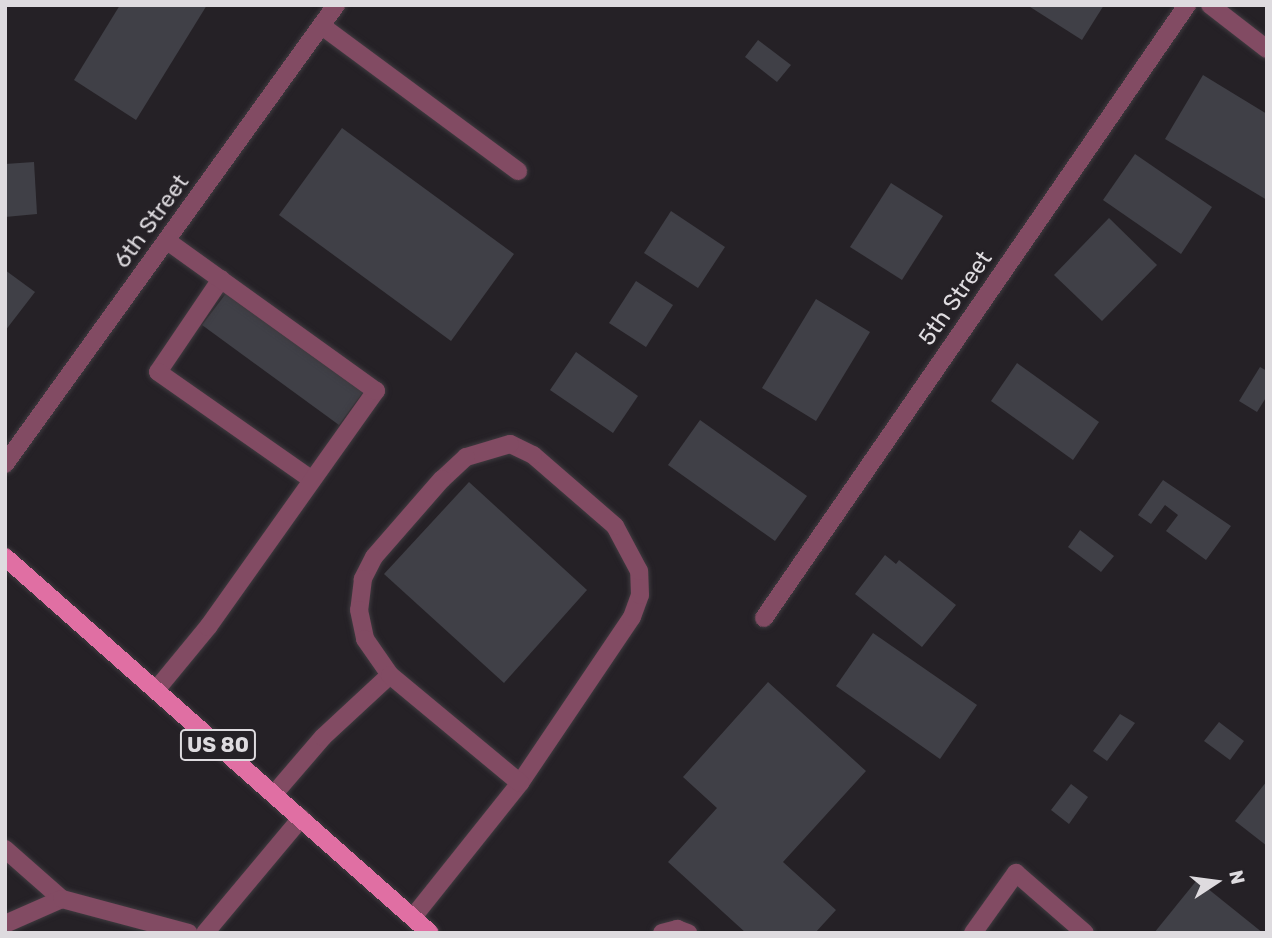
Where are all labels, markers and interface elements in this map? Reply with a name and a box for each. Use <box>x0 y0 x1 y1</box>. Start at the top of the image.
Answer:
street label: 6th Street <box>108 169 194 273</box>
street label: 5th Street <box>912 246 998 350</box>
road number: US 80 <box>180 728 256 762</box>
north arrow <box>1181 847 1251 917</box>
text: N <box>1224 868 1250 886</box>

